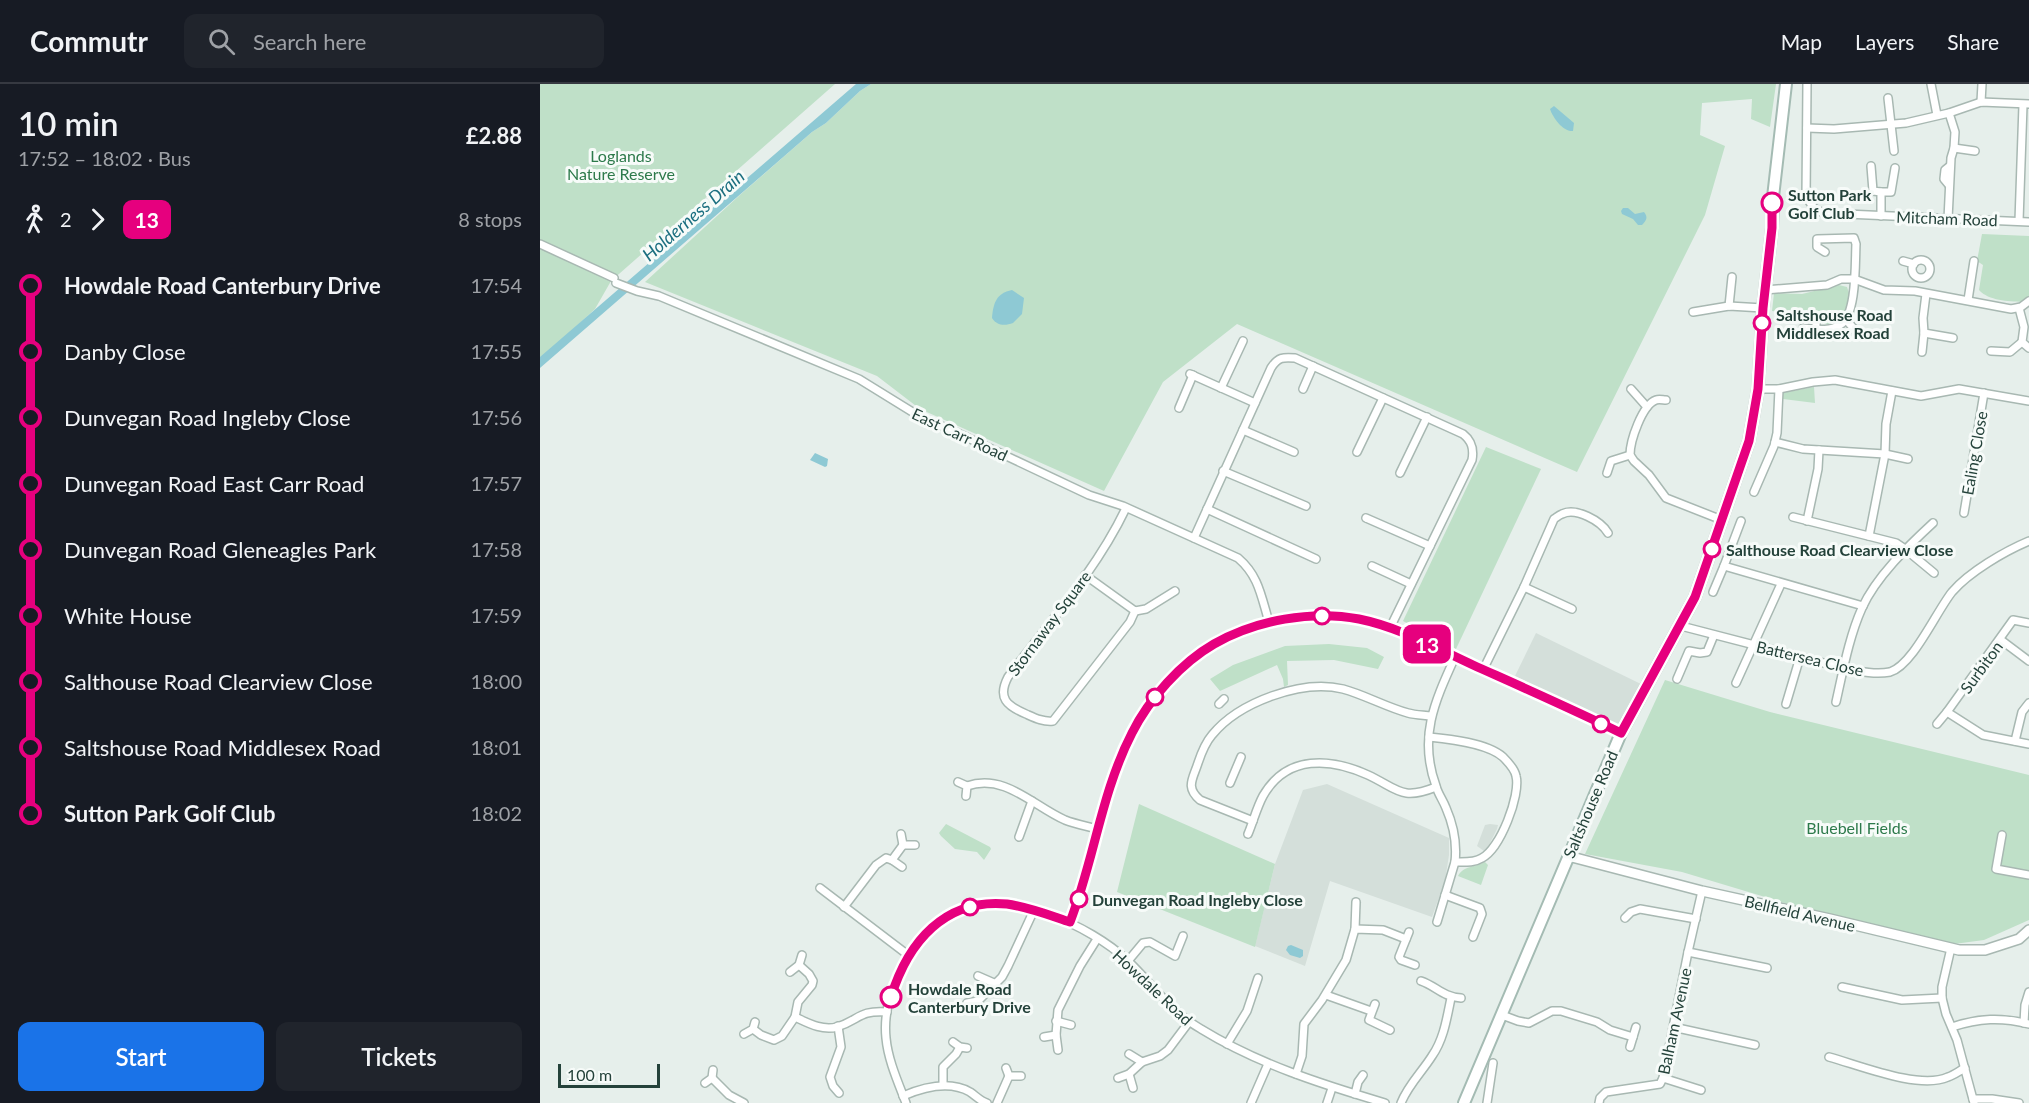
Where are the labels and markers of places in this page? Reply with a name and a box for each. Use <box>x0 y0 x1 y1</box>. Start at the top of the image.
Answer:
place label: Sutton Park Golf Club <box>1788 185 1872 222</box>
marker: Sutton Park Golf Club <box>1761 192 1783 214</box>
place label: Saltshouse Road Middlesex Road <box>1776 305 1893 342</box>
marker: Saltshouse Road Middlesex Road <box>1753 314 1771 332</box>
marker: Salthouse Road Clearview Close <box>1703 540 1721 558</box>
place label: Salthouse Road Clearview Close <box>1726 540 1954 559</box>
unlabelled marker <box>1313 607 1331 625</box>
unlabelled marker <box>1146 688 1164 706</box>
unlabelled marker <box>1592 715 1610 733</box>
marker: Dunvegan Road Ingleby Close <box>1070 890 1088 908</box>
place label: Dunvegan Road Ingleby Close <box>1092 890 1303 909</box>
unlabelled marker <box>961 898 979 916</box>
place label: Howdale Road Canterbury Drive <box>908 979 1031 1016</box>
marker: Howdale Road Canterbury Drive <box>880 986 902 1008</box>

